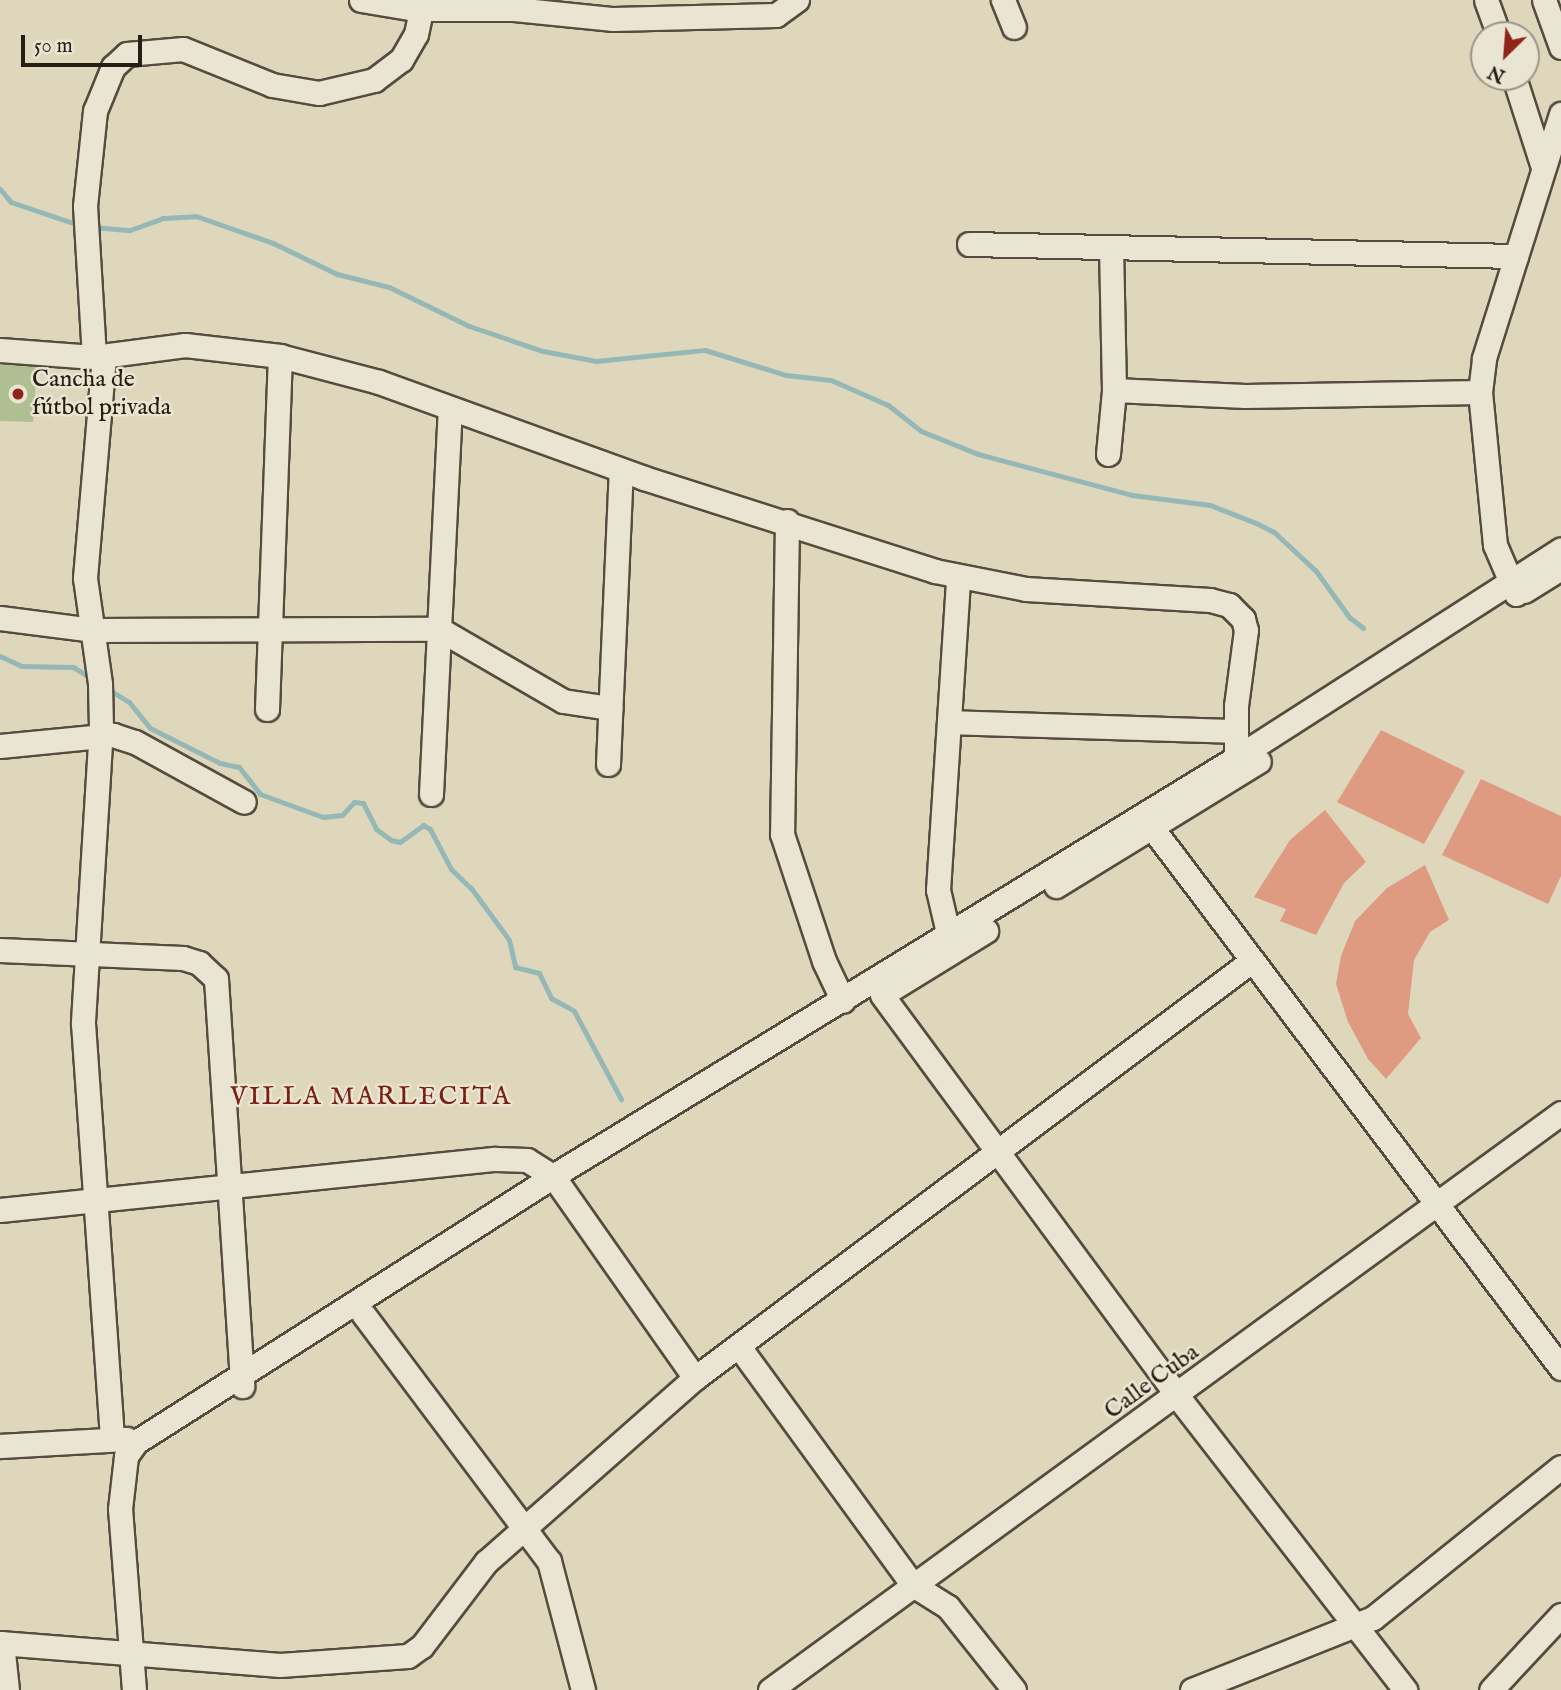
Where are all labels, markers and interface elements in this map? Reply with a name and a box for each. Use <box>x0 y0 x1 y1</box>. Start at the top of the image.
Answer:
scale bar <box>24 21 145 65</box>
north arrow <box>1470 21 1540 91</box>
text: 50 m <box>34 33 73 60</box>
text: N <box>1484 59 1510 88</box>
place label: Cancha de fútbol privada <box>32 366 171 422</box>
marker: Cancha de fútbol privada <box>10 386 26 402</box>
district label: VILLA MARLECITA <box>232 1081 510 1113</box>
street label: Calle Cuba <box>1099 1338 1205 1426</box>

